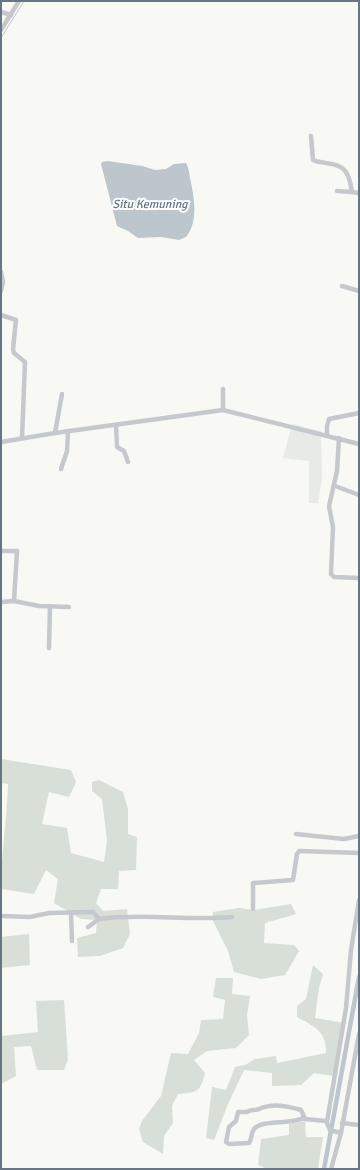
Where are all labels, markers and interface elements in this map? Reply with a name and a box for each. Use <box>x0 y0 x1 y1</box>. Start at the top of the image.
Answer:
water label: Situ Kemuning <box>112 197 189 212</box>

